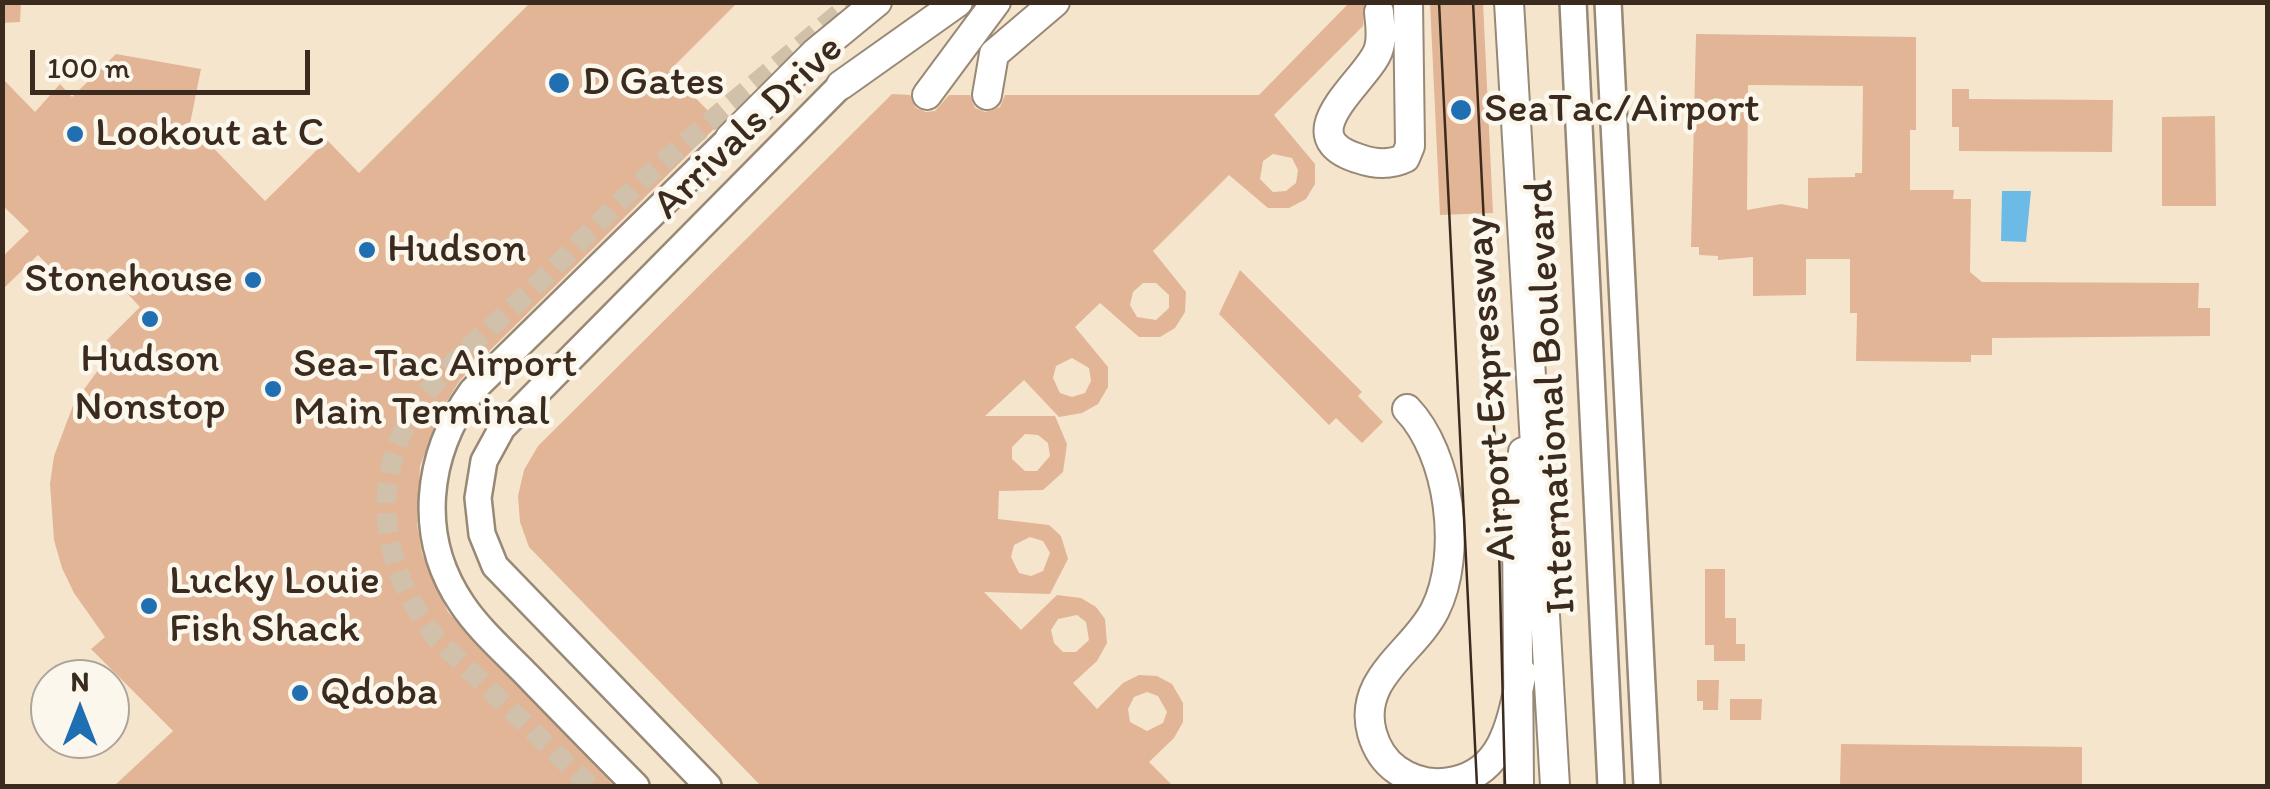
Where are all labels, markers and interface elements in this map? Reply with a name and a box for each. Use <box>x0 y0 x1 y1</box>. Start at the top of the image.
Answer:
street label: Arrivals Drive <box>643 25 855 231</box>
scale bar <box>35 30 315 92</box>
text: 100 m <box>47 49 130 86</box>
place label: D Gates <box>582 58 724 108</box>
marker: D Gates <box>546 70 572 96</box>
place label: SeaTac/Airport <box>1484 85 1760 135</box>
marker: SeaTac/Airport <box>1448 97 1474 123</box>
place label: Lookout at C <box>95 109 324 159</box>
marker: Lookout at C <box>64 123 86 145</box>
street label: International Boulevard <box>1515 179 1589 615</box>
street label: Airport Expressway <box>1455 215 1529 563</box>
place label: Hudson <box>387 225 526 275</box>
marker: Hudson <box>356 239 378 261</box>
place label: Stonehouse <box>24 255 233 305</box>
marker: Stonehouse <box>242 269 264 291</box>
marker: Hudson Nonstop <box>139 308 161 330</box>
place label: Hudson Nonstop <box>74 335 226 434</box>
place label: Sea-Tac Airport Main Terminal <box>293 340 577 438</box>
marker: Sea-Tac Airport Main Terminal <box>262 378 284 400</box>
place label: Lucky Louie Fish Shack <box>169 557 380 656</box>
marker: Lucky Louie Fish Shack <box>138 595 160 617</box>
north arrow <box>30 659 130 759</box>
text: N <box>71 664 89 698</box>
place label: Qdoba <box>320 668 438 718</box>
marker: Qdoba <box>289 682 311 704</box>

